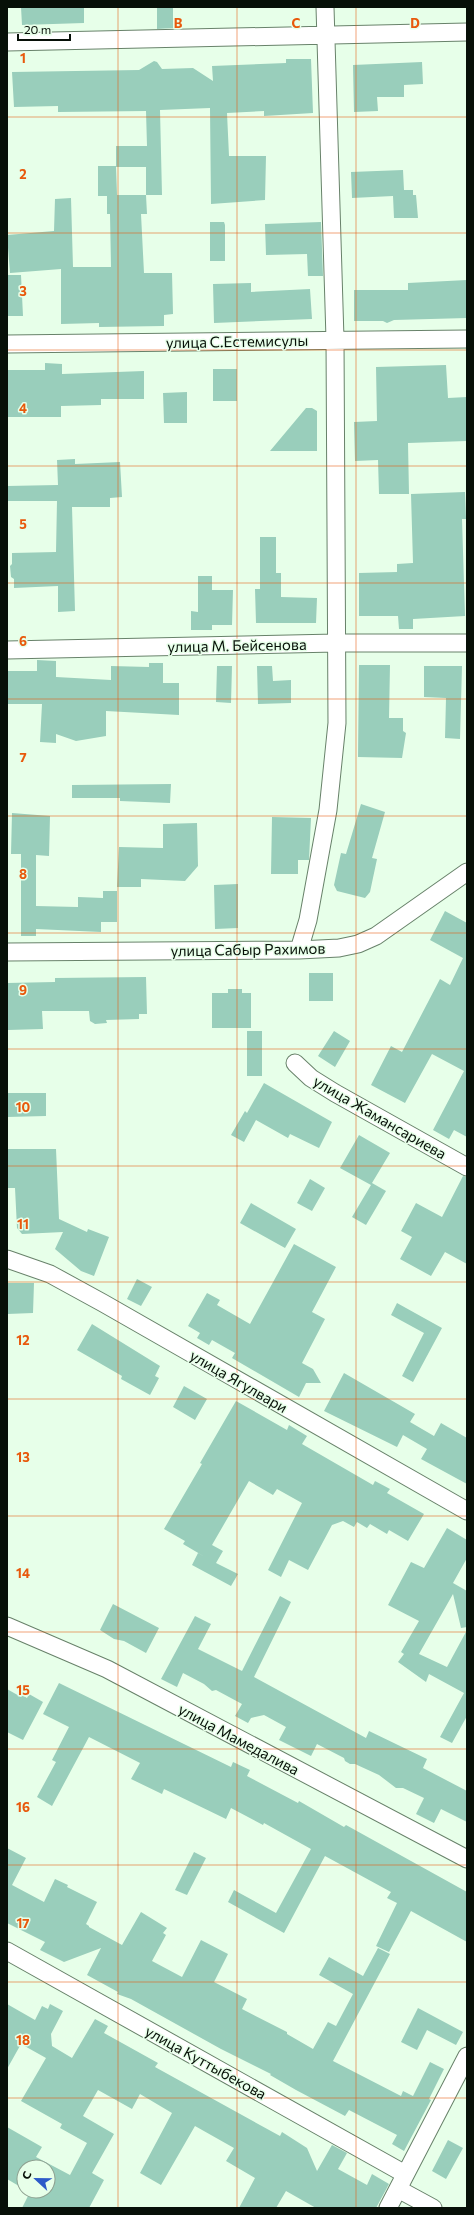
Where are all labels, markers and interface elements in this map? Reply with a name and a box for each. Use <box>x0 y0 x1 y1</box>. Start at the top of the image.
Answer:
text: B <box>174 15 183 31</box>
text: C <box>292 15 301 31</box>
text: D <box>410 15 420 31</box>
scale bar <box>18 16 70 42</box>
text: 20 m <box>24 22 51 36</box>
text: 1 <box>20 50 26 66</box>
text: 2 <box>19 166 27 182</box>
text: 3 <box>19 283 27 299</box>
street label: улица С.Естемисулы <box>166 331 308 351</box>
text: 4 <box>19 400 27 416</box>
text: 5 <box>19 516 27 532</box>
text: 6 <box>19 633 27 649</box>
street label: улица М. Бейсенова <box>167 635 307 655</box>
text: 7 <box>19 749 27 765</box>
text: 8 <box>19 866 27 882</box>
street label: улица Сабыр Рахимов <box>170 939 326 959</box>
text: 9 <box>19 982 27 998</box>
street label: улица Жамансариева <box>310 1072 450 1162</box>
text: 10 <box>16 1099 31 1115</box>
text: 11 <box>17 1216 29 1232</box>
text: 12 <box>16 1332 30 1348</box>
street label: улица Ягулвари <box>187 1346 291 1416</box>
text: 13 <box>16 1449 30 1465</box>
text: 14 <box>16 1565 30 1581</box>
text: 15 <box>16 1682 30 1698</box>
street label: улица Мамедалива <box>176 1700 302 1778</box>
text: 16 <box>16 1799 30 1815</box>
text: 17 <box>16 1915 30 1931</box>
street label: улица Куттыбекова <box>142 2021 270 2103</box>
text: 18 <box>16 2032 30 2048</box>
north arrow <box>16 2159 56 2199</box>
text: С <box>19 2169 34 2181</box>

